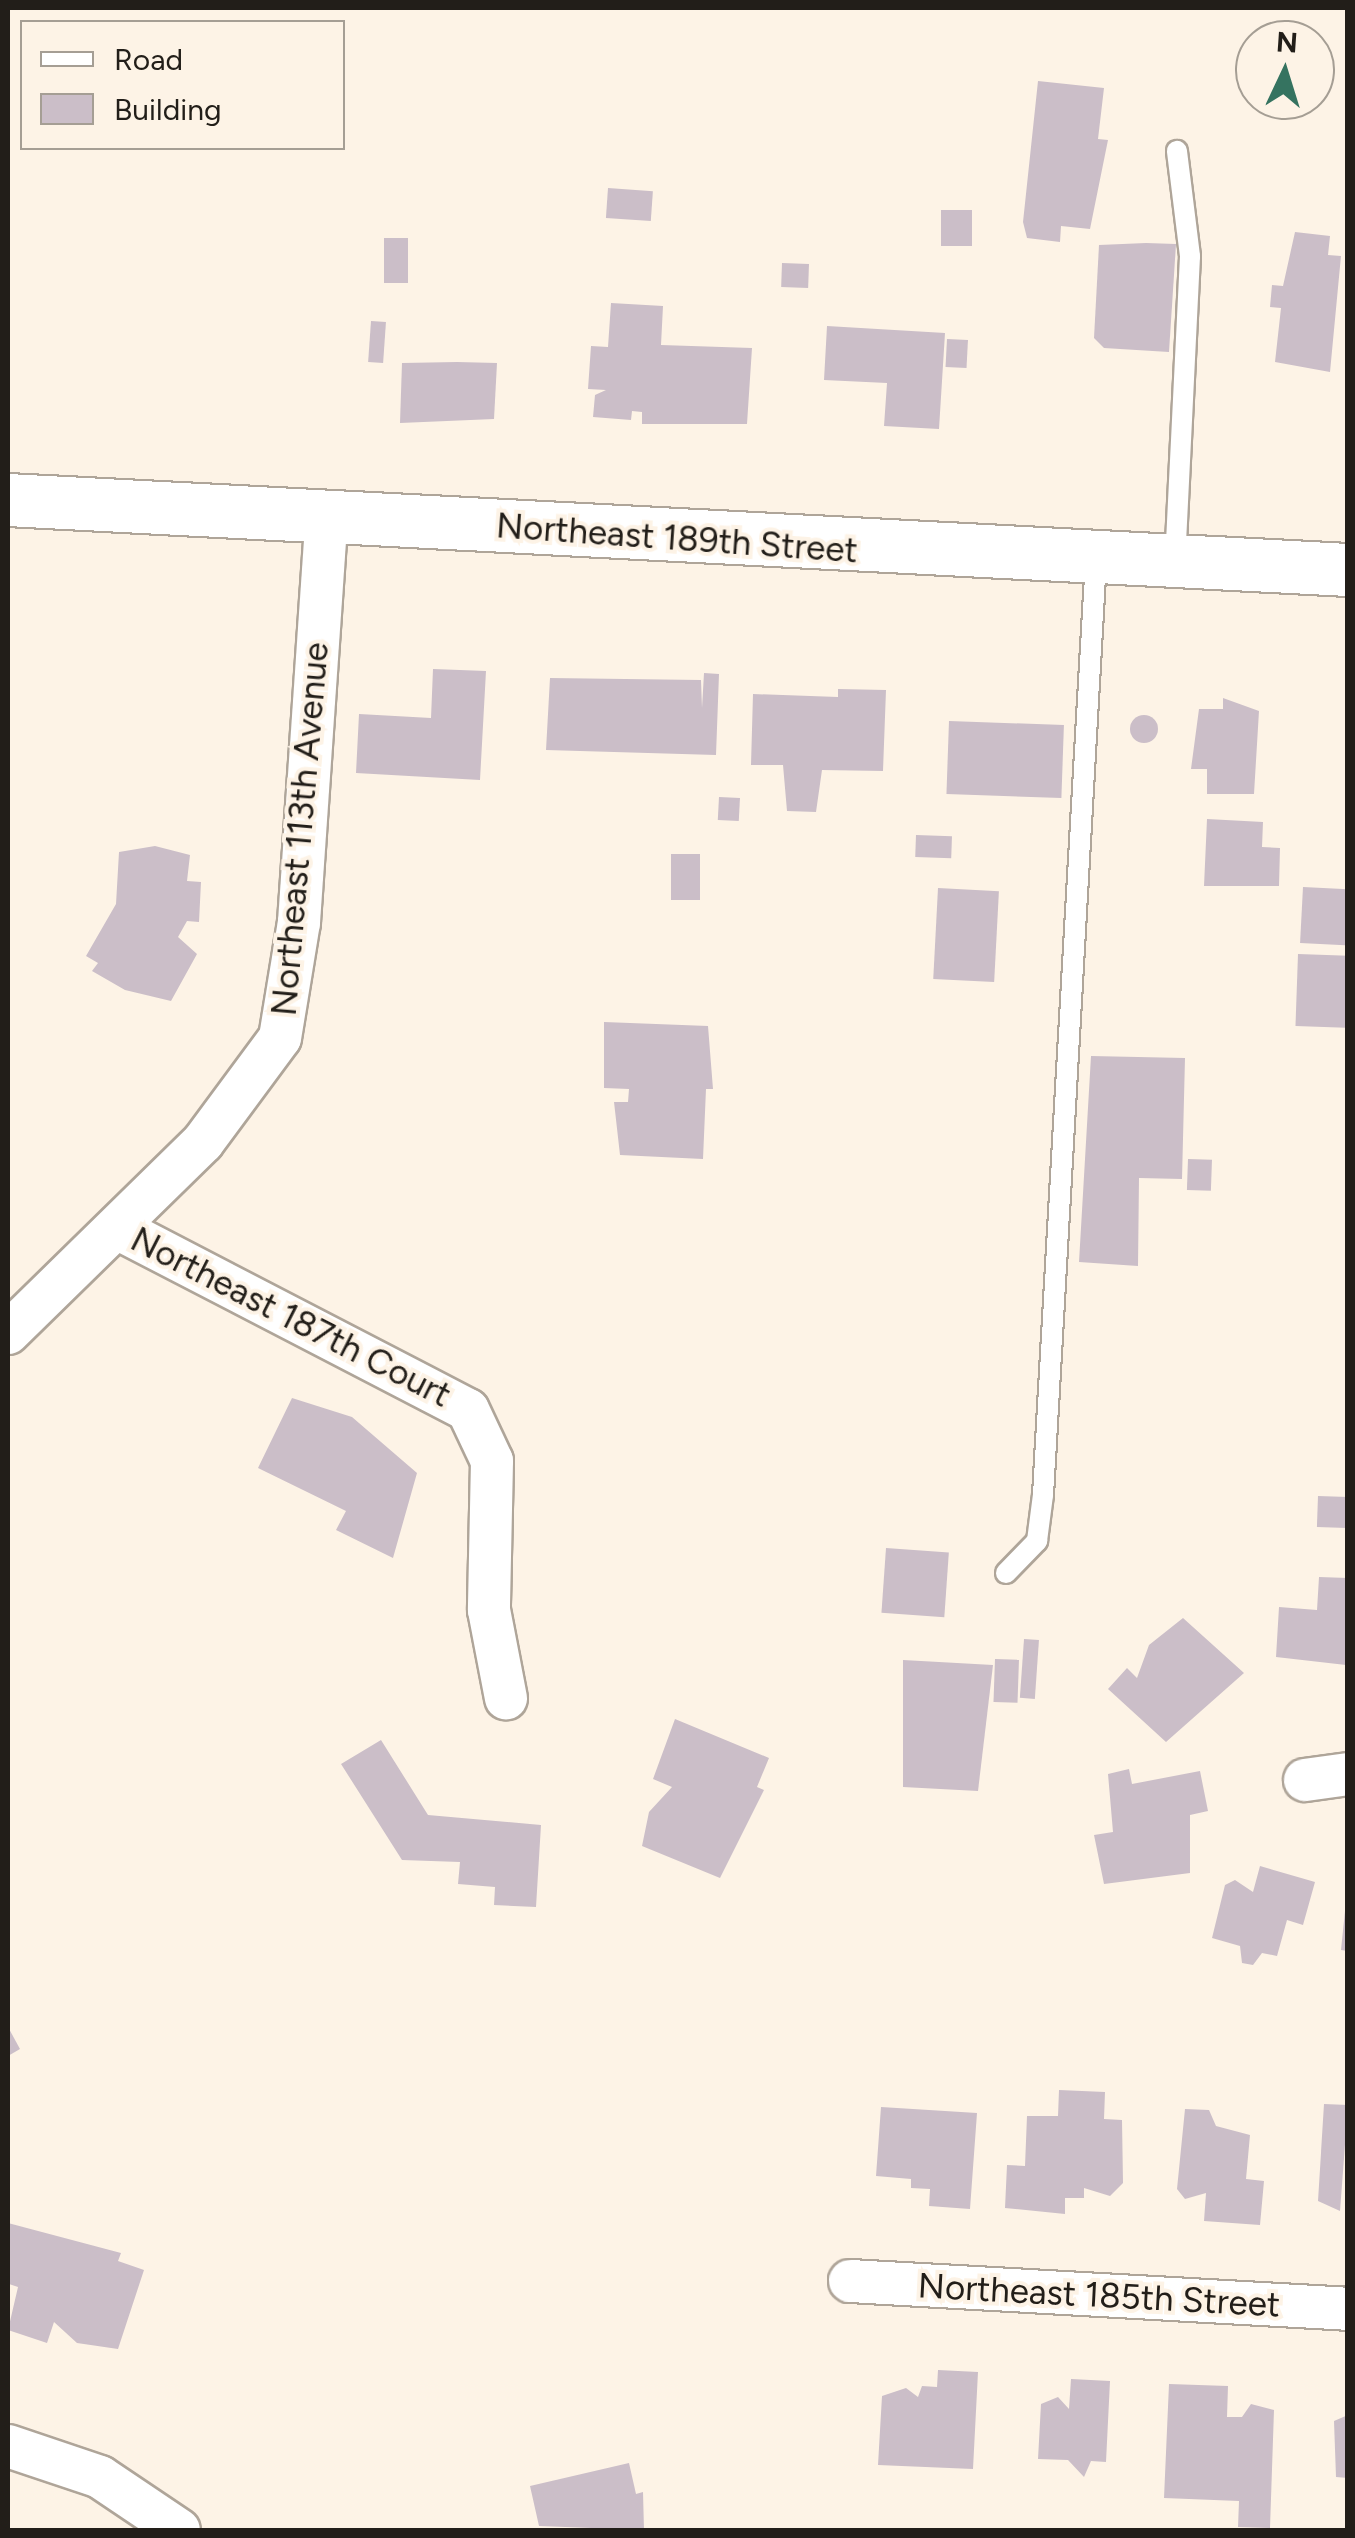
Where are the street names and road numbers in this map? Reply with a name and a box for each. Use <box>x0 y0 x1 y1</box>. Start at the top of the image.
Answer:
street label: Northeast 189th Street <box>495 504 859 572</box>
street label: Northeast 113th Avenue <box>263 640 337 1018</box>
street label: Northeast 187th Court <box>124 1218 458 1416</box>
street label: Northeast 185th Street <box>917 2265 1281 2325</box>

